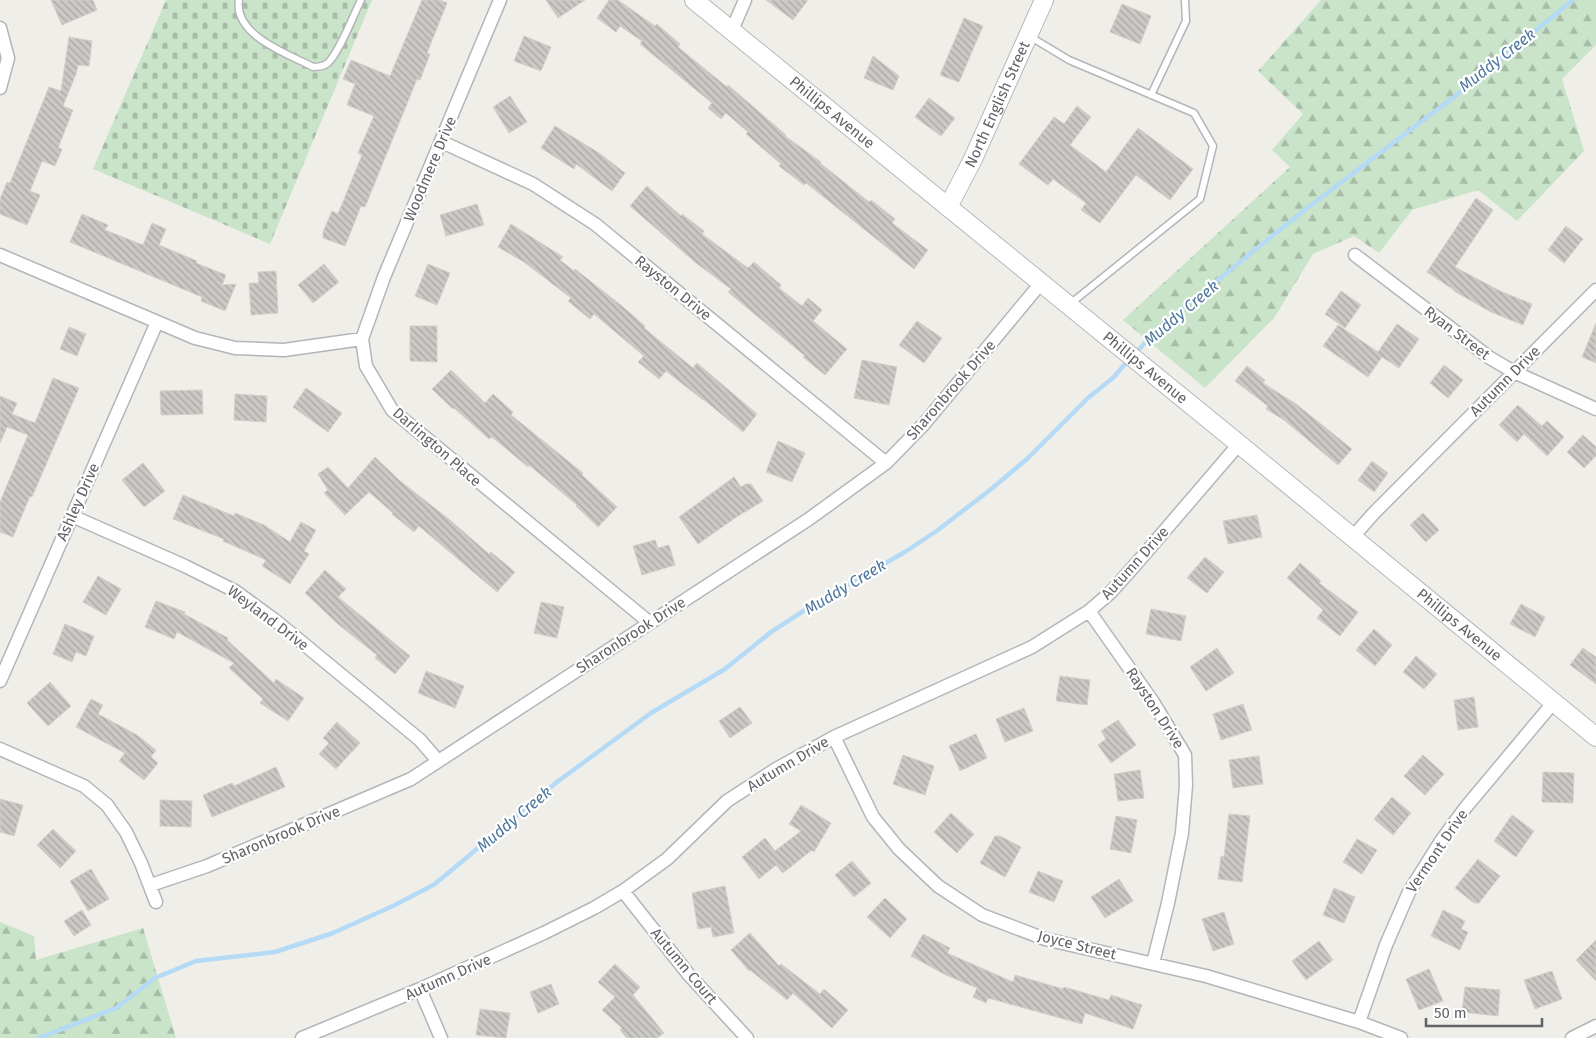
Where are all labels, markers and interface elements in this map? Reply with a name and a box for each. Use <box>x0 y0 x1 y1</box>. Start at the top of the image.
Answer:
water label: Muddy Creek <box>1455 24 1539 96</box>
street label: North English Street <box>961 38 1034 171</box>
street label: Phillips Avenue <box>786 73 878 152</box>
street label: Woodmere Drive <box>400 114 460 224</box>
street label: Rayston Drive <box>631 252 715 324</box>
water label: Muddy Creek <box>1140 276 1222 350</box>
street label: Ryan Street <box>1420 302 1494 364</box>
street label: Phillips Avenue <box>1099 328 1191 408</box>
street label: Sharonbrook Drive <box>903 336 999 444</box>
street label: Autumn Drive <box>1466 342 1544 420</box>
street label: Darlington Place <box>389 404 485 490</box>
street label: Ashley Drive <box>53 460 103 544</box>
street label: Autumn Drive <box>1097 523 1173 603</box>
water label: Muddy Creek <box>801 555 889 619</box>
street label: Weyland Drive <box>224 582 312 654</box>
street label: Phillips Avenue <box>1413 585 1505 665</box>
street label: Sharonbrook Drive <box>573 593 689 677</box>
street label: Rayston Drive <box>1122 664 1188 752</box>
street label: Autumn Drive <box>744 733 832 795</box>
water label: Muddy Creek <box>473 782 555 856</box>
street label: Sharonbrook Drive <box>219 802 343 868</box>
street label: Vermont Drive <box>1402 806 1472 896</box>
street label: Autumn Court <box>647 924 721 1008</box>
street label: Joyce Street <box>1036 927 1119 964</box>
street label: Autumn Drive <box>402 950 494 1004</box>
scale bar <box>1426 996 1542 1028</box>
text: 50 m <box>1434 1004 1467 1022</box>

